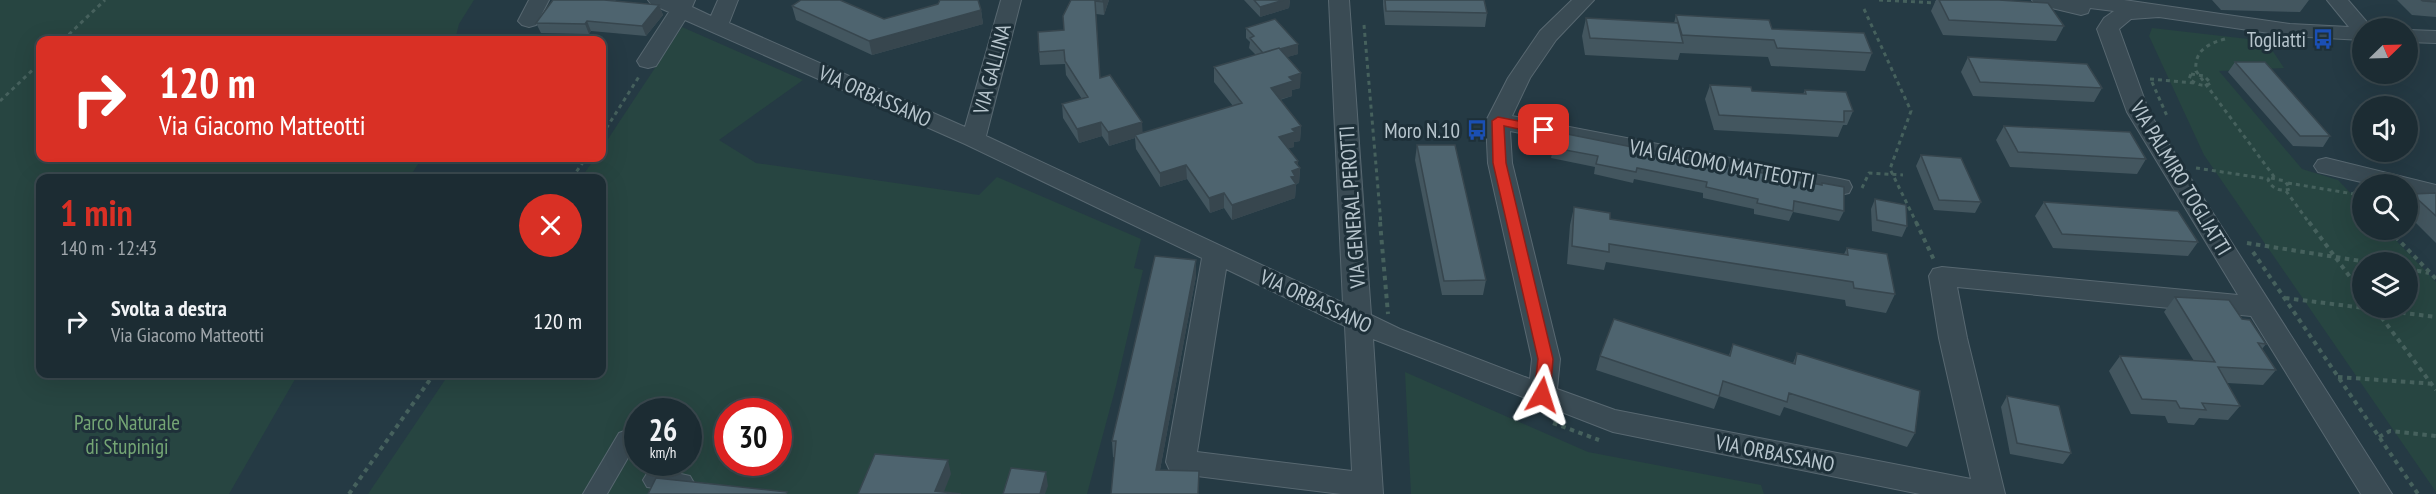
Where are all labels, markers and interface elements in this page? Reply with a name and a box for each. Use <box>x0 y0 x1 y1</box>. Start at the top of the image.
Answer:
north arrow <box>2352 18 2418 84</box>
map controls <box>2352 18 2418 318</box>
street label: VIA GALLINA <box>967 21 1017 118</box>
place label: Togliatti <box>2247 26 2306 53</box>
bus stop icon: Togliatti <box>2311 27 2335 51</box>
text: 120 m <box>159 55 256 110</box>
street label: VIA ORBASSANO <box>814 59 936 133</box>
icon: right <box>60 60 138 138</box>
street label: VIA PALMIRO TOGLIATTI <box>2124 95 2238 260</box>
button: sound <box>2352 96 2418 162</box>
pin <box>1518 104 1569 155</box>
text: Via Giacomo Matteotti <box>159 108 366 142</box>
icon: arrive <box>1527 113 1560 146</box>
place label: Moro N.10 <box>1384 117 1460 144</box>
bus stop icon: Moro N.10 <box>1465 118 1489 142</box>
street label: VIA GENERAL PEROTTI <box>1333 125 1371 290</box>
street label: VIA GIACOMO MATTEOTTI <box>1626 133 1817 195</box>
button: search <box>2352 174 2418 240</box>
text: 1 min <box>60 189 133 236</box>
button: close <box>519 194 582 257</box>
text: 140 m · 12:43 <box>60 235 157 261</box>
button: layers <box>2352 252 2418 318</box>
street label: VIA ORBASSANO <box>1255 263 1376 339</box>
text: Svolta a destra <box>111 294 227 322</box>
icon: right <box>60 305 93 338</box>
text: 120 m <box>533 307 582 335</box>
text: Via Giacomo Matteotti <box>111 322 264 348</box>
position arrow <box>1510 363 1574 427</box>
speed limit sign: 30 <box>714 398 792 476</box>
park label: Parco Naturale di Stupinigi <box>74 409 180 460</box>
text: 26 <box>649 410 677 449</box>
street label: VIA ORBASSANO <box>1712 428 1837 478</box>
text: km/h <box>650 443 676 462</box>

